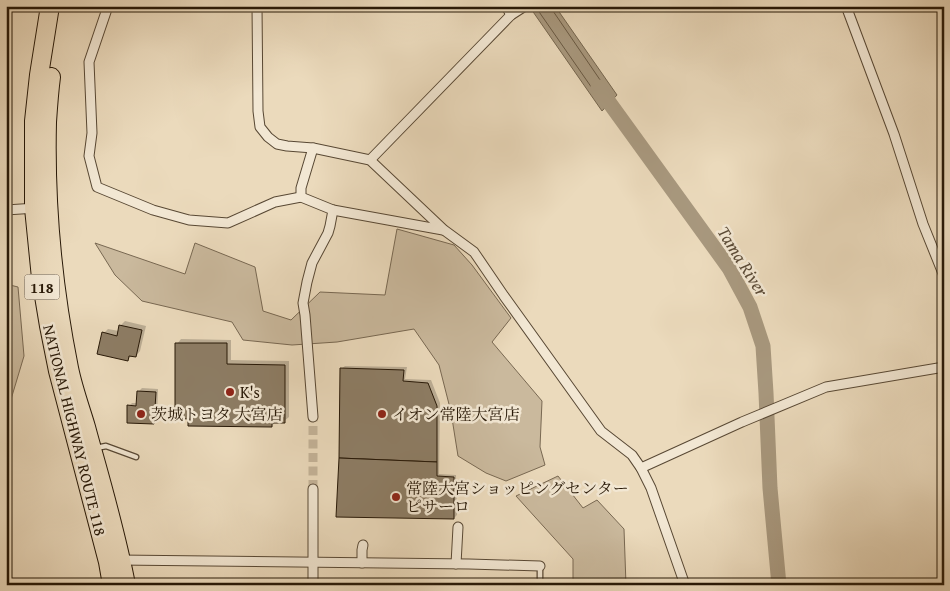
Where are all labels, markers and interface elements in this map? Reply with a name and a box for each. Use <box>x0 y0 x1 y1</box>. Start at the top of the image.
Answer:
water label: Tama River <box>711 221 776 303</box>
road number: 118 <box>24 274 60 300</box>
street label: NATIONAL HIGHWAY ROUTE 118 <box>37 322 113 538</box>
place label: K's <box>240 380 260 404</box>
marker: K's <box>224 386 236 398</box>
place label: 茨城トヨタ 大宮店 <box>151 402 283 426</box>
place label: イオン常陸大宮店 <box>392 402 520 426</box>
marker: 茨城トヨタ 大宮店 <box>135 408 147 420</box>
marker: イオン常陸大宮店 <box>376 408 388 420</box>
place label: 常陸大宮ショッピングセンター ピサーロ <box>406 476 629 518</box>
marker: 常陸大宮ショッピングセンター ピサーロ <box>390 491 402 503</box>

